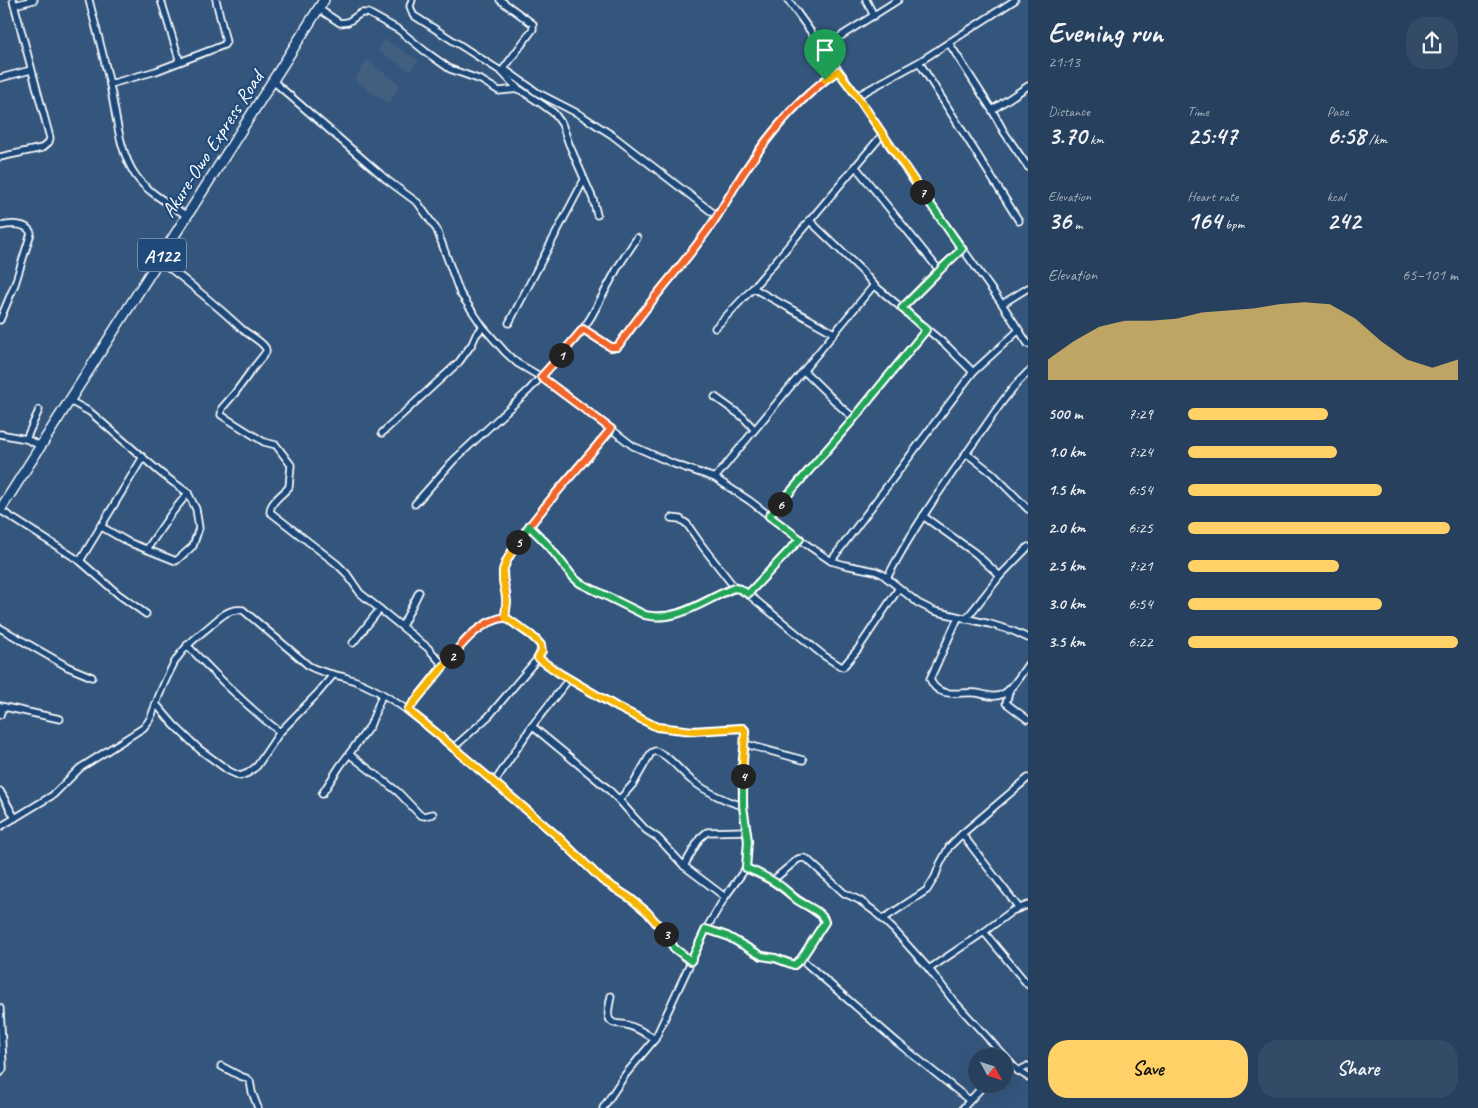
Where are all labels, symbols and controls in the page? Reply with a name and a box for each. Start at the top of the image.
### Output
text: Evening run [1048,15,1163,50]
button: share [1406,17,1458,69]
pin [804,29,846,80]
icon: arrive [811,36,839,64]
text: 21:13 [1048,52,1080,72]
street label: Akure-Owo Express Road [156,64,271,222]
text: Distance [1048,103,1090,120]
text: Time [1187,103,1209,120]
text: Pace [1327,103,1348,120]
text: 3.70 [1048,120,1087,152]
text: 25:47 [1187,120,1237,152]
text: 6:58 [1327,120,1365,152]
text: km [1087,131,1104,148]
text: /km [1365,131,1387,148]
pin: 7 [910,180,934,204]
text: 7 [919,184,926,201]
text: Elevation [1048,188,1091,205]
text: Heart rate [1187,188,1238,205]
text: kcal [1327,188,1345,205]
text: 36 [1048,205,1071,237]
text: 164 [1187,205,1222,237]
text: 242 [1327,205,1360,237]
text: m [1071,216,1082,233]
text: bpm [1222,216,1244,233]
road number: A122 [138,238,186,272]
text: Elevation [1048,265,1097,285]
text: 65–101 m [1402,265,1458,285]
pin: 1 [548,342,574,368]
text: 1 [558,347,565,364]
text: 500 m [1048,404,1082,424]
text: 7:29 [1128,404,1153,424]
text: 1.0 km [1048,442,1085,462]
text: 7:24 [1128,442,1153,462]
text: 1.5 km [1048,480,1085,500]
text: 6:54 [1128,480,1153,500]
pin: 6 [768,492,792,516]
text: 6 [777,496,784,513]
text: 2.0 km [1048,518,1085,538]
text: 6:25 [1128,518,1153,538]
pin: 5 [506,530,530,554]
text: 5 [515,534,522,551]
text: 2.5 km [1048,556,1085,576]
text: 7:21 [1128,556,1153,576]
text: 3.0 km [1048,594,1085,614]
text: 6:54 [1128,594,1153,614]
text: 3.5 km [1048,632,1085,652]
text: 6:22 [1128,632,1153,652]
pin: 2 [440,644,464,668]
text: 2 [449,648,456,665]
pin: 4 [730,764,756,788]
text: 4 [740,768,747,785]
pin: 3 [654,922,678,946]
text: 3 [663,926,670,943]
button: Save [1048,1040,1248,1098]
button: Share [1258,1040,1458,1098]
north arrow [968,1048,1012,1092]
map controls [968,1048,1013,1093]

